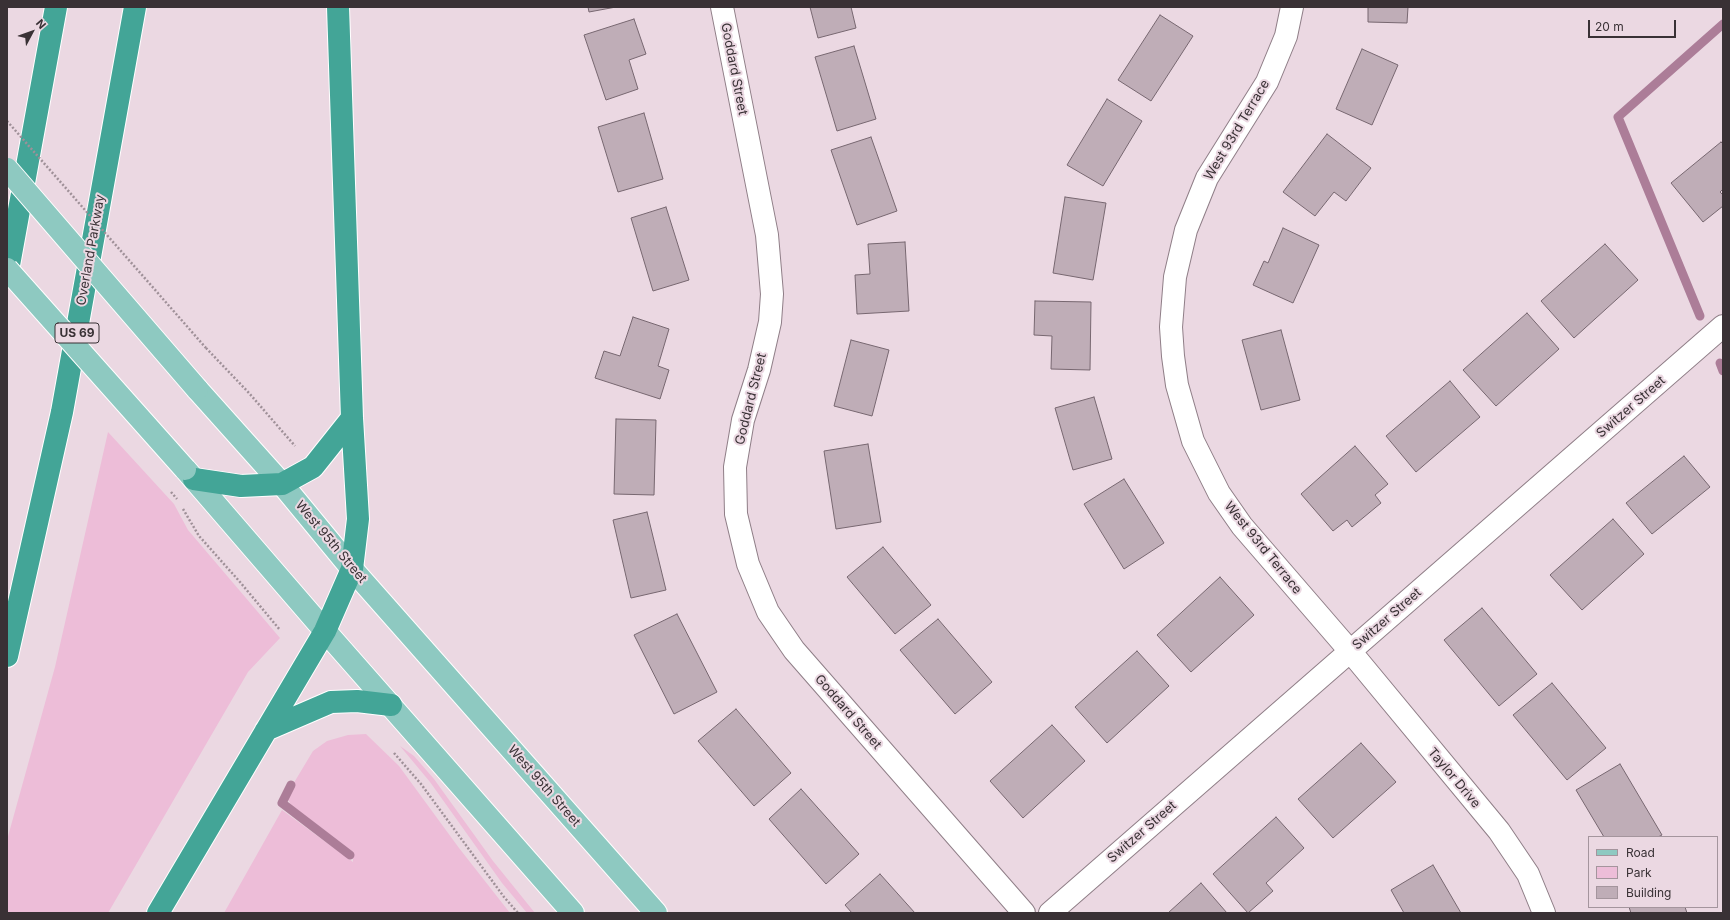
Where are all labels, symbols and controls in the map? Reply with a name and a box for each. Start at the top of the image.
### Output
north arrow [12,12,52,52]
scale bar [1590,12,1678,38]
text: N [33,16,49,32]
text: 20 m [1595,19,1624,34]
street label: Goddard Street [717,22,751,116]
street label: West 93rd Terrace [1201,77,1273,183]
street label: Overland Parkway [74,193,108,307]
road number: US 69 [55,323,99,343]
street label: Goddard Street [732,352,770,446]
street label: Switzer Street [1593,373,1669,441]
street label: West 95th Street [292,498,370,586]
street label: West 93rd Terrace [1221,499,1305,597]
street label: Switzer Street [1349,585,1425,653]
street label: Goddard Street [811,672,885,752]
street label: West 95th Street [504,742,584,830]
street label: Taylor Drive [1424,745,1484,811]
street label: Switzer Street [1104,798,1180,866]
legend [1588,836,1718,908]
text: Road [1626,845,1655,860]
text: Park [1626,865,1652,880]
text: Building [1626,885,1671,900]

